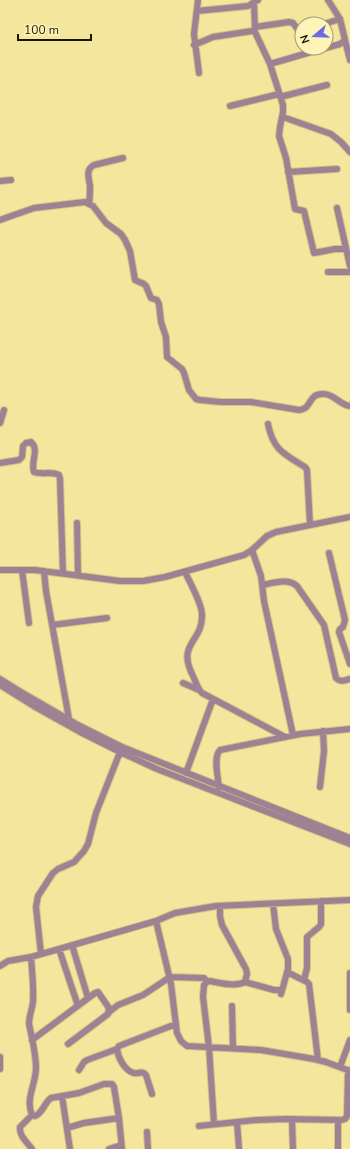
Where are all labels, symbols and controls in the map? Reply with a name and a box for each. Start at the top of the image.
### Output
scale bar [18,16,91,42]
north arrow [294,16,334,56]
text: 100 m [24,22,59,38]
text: N [297,33,313,45]

